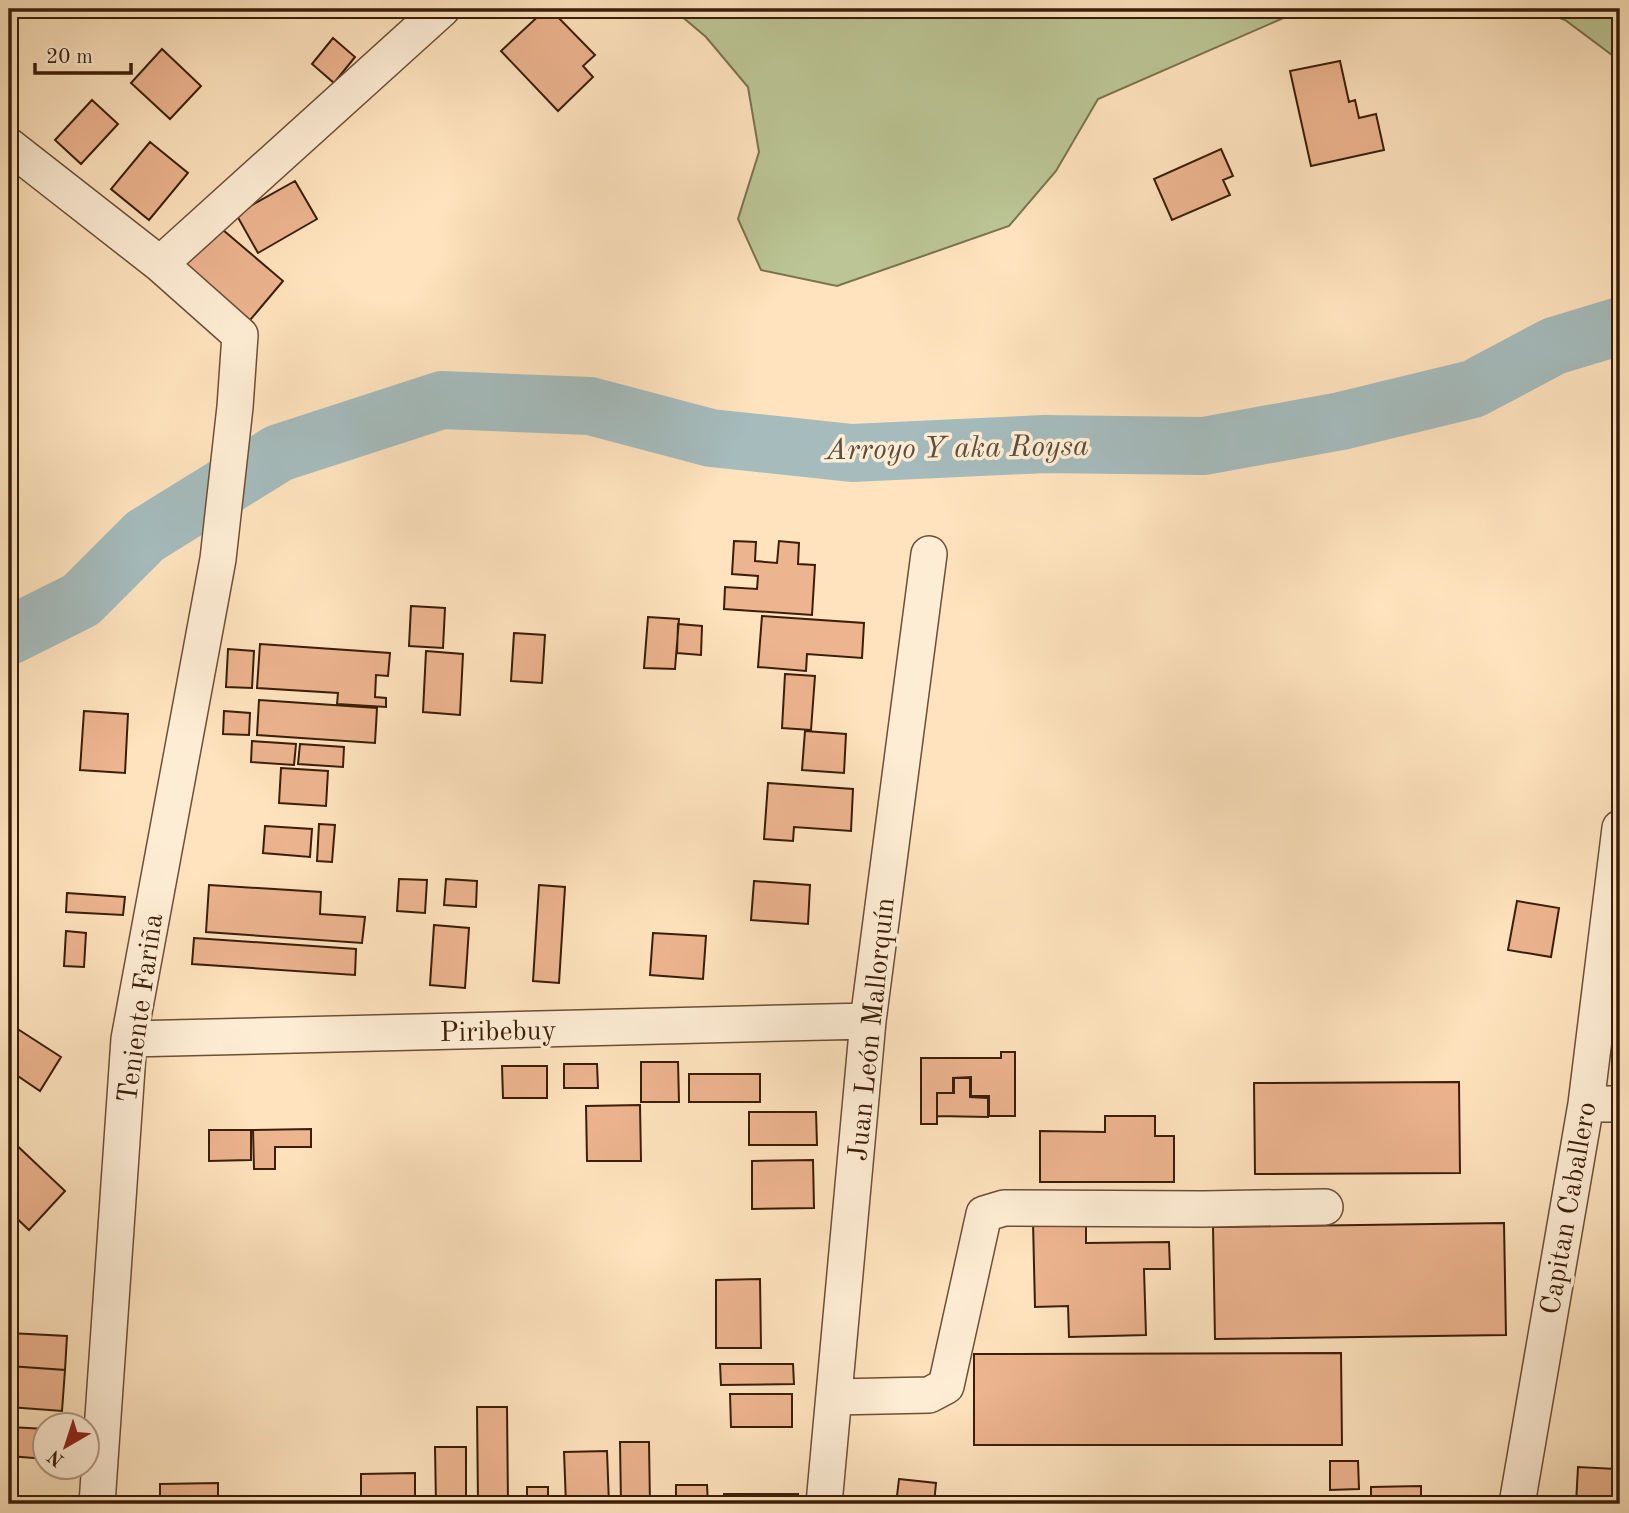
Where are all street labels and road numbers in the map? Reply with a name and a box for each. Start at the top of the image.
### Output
street label: Juan León Mallorquín [845,896,901,1162]
street label: Teniente Fariña [115,912,169,1105]
street label: Piribebuy [439,1018,557,1048]
street label: Capitan Caballero [1537,1100,1602,1317]

